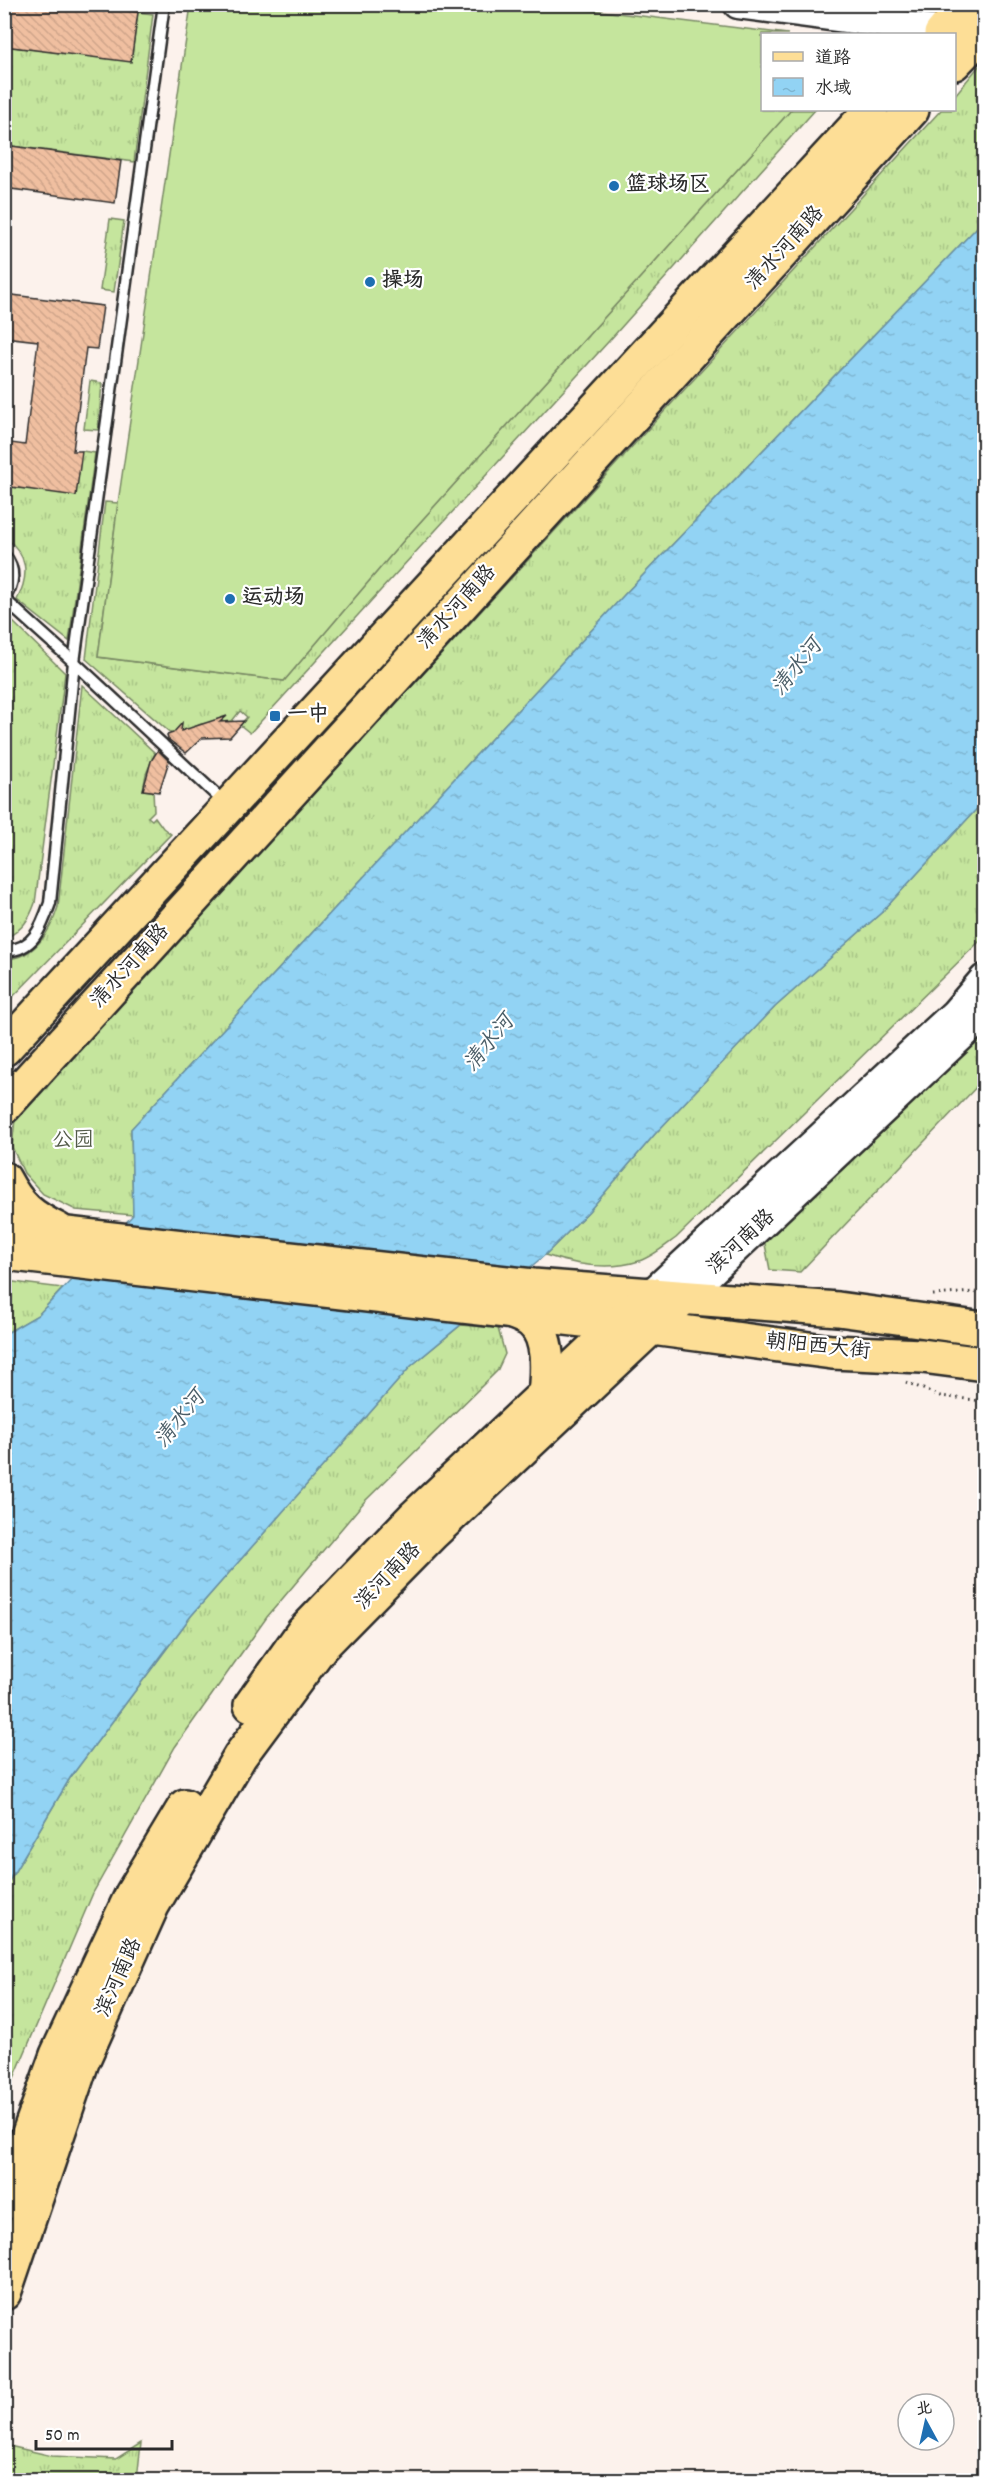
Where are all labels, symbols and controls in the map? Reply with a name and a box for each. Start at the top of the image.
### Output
legend [761,33,956,111]
text: 道路 [815,47,851,72]
text: 水域 [815,77,851,102]
place label: 篮球场区 [626,171,710,201]
marker: 篮球场区 [607,179,621,193]
street label: 清水河南路 [740,200,832,298]
place label: 操场 [382,267,424,297]
marker: 操场 [363,275,377,289]
street label: 清水河南路 [412,559,504,657]
place label: 运动场 [242,584,305,614]
marker: 运动场 [223,592,237,606]
water label: 清水河 [765,630,833,703]
place label: 一中 [287,701,329,731]
marker: 一中 [268,709,282,723]
street label: 清水河南路 [85,918,177,1016]
water label: 清水河 [457,1006,525,1079]
park label: 公园 [52,1127,94,1157]
street label: 滨河南路 [701,1203,783,1283]
street label: 朝阳西大街 [764,1328,872,1368]
water label: 清水河 [148,1382,216,1455]
street label: 滨河南路 [349,1536,429,1618]
street label: 滨河南路 [89,1934,151,2022]
north arrow [896,2392,956,2452]
text: 北 [915,2397,934,2422]
scale bar [36,2413,172,2451]
text: 50 m [45,2424,80,2449]

